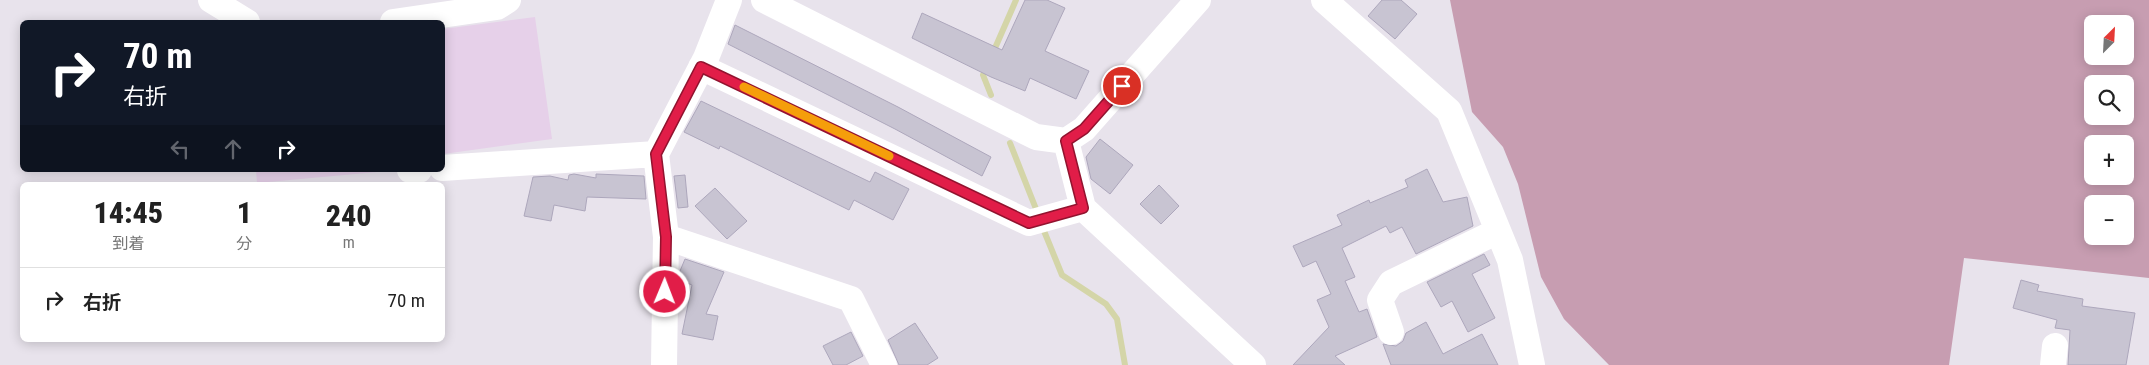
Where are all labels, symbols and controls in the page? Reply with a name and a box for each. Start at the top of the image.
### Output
north arrow [2084,15,2134,65]
map controls [2084,15,2134,245]
text: 70 m [123,36,192,77]
icon: right [40,40,105,105]
pin [1101,65,1143,107]
icon: arrive [1108,72,1136,100]
button: search [2084,75,2134,125]
text: 右折 [123,84,167,109]
icon: left [166,135,194,163]
icon: ahead [219,135,247,163]
icon: right [272,135,300,163]
button: + [2084,135,2134,185]
text: 14:45 [93,195,163,230]
text: 1 [237,195,252,230]
button: − [2084,195,2134,245]
text: 240 [326,198,372,233]
text: m [343,233,355,252]
text: 到着 [112,234,144,253]
text: 分 [236,234,252,253]
position arrow [638,265,690,317]
icon: right [40,286,68,314]
text: 70 m [388,289,425,312]
text: 右折 [83,291,121,314]

